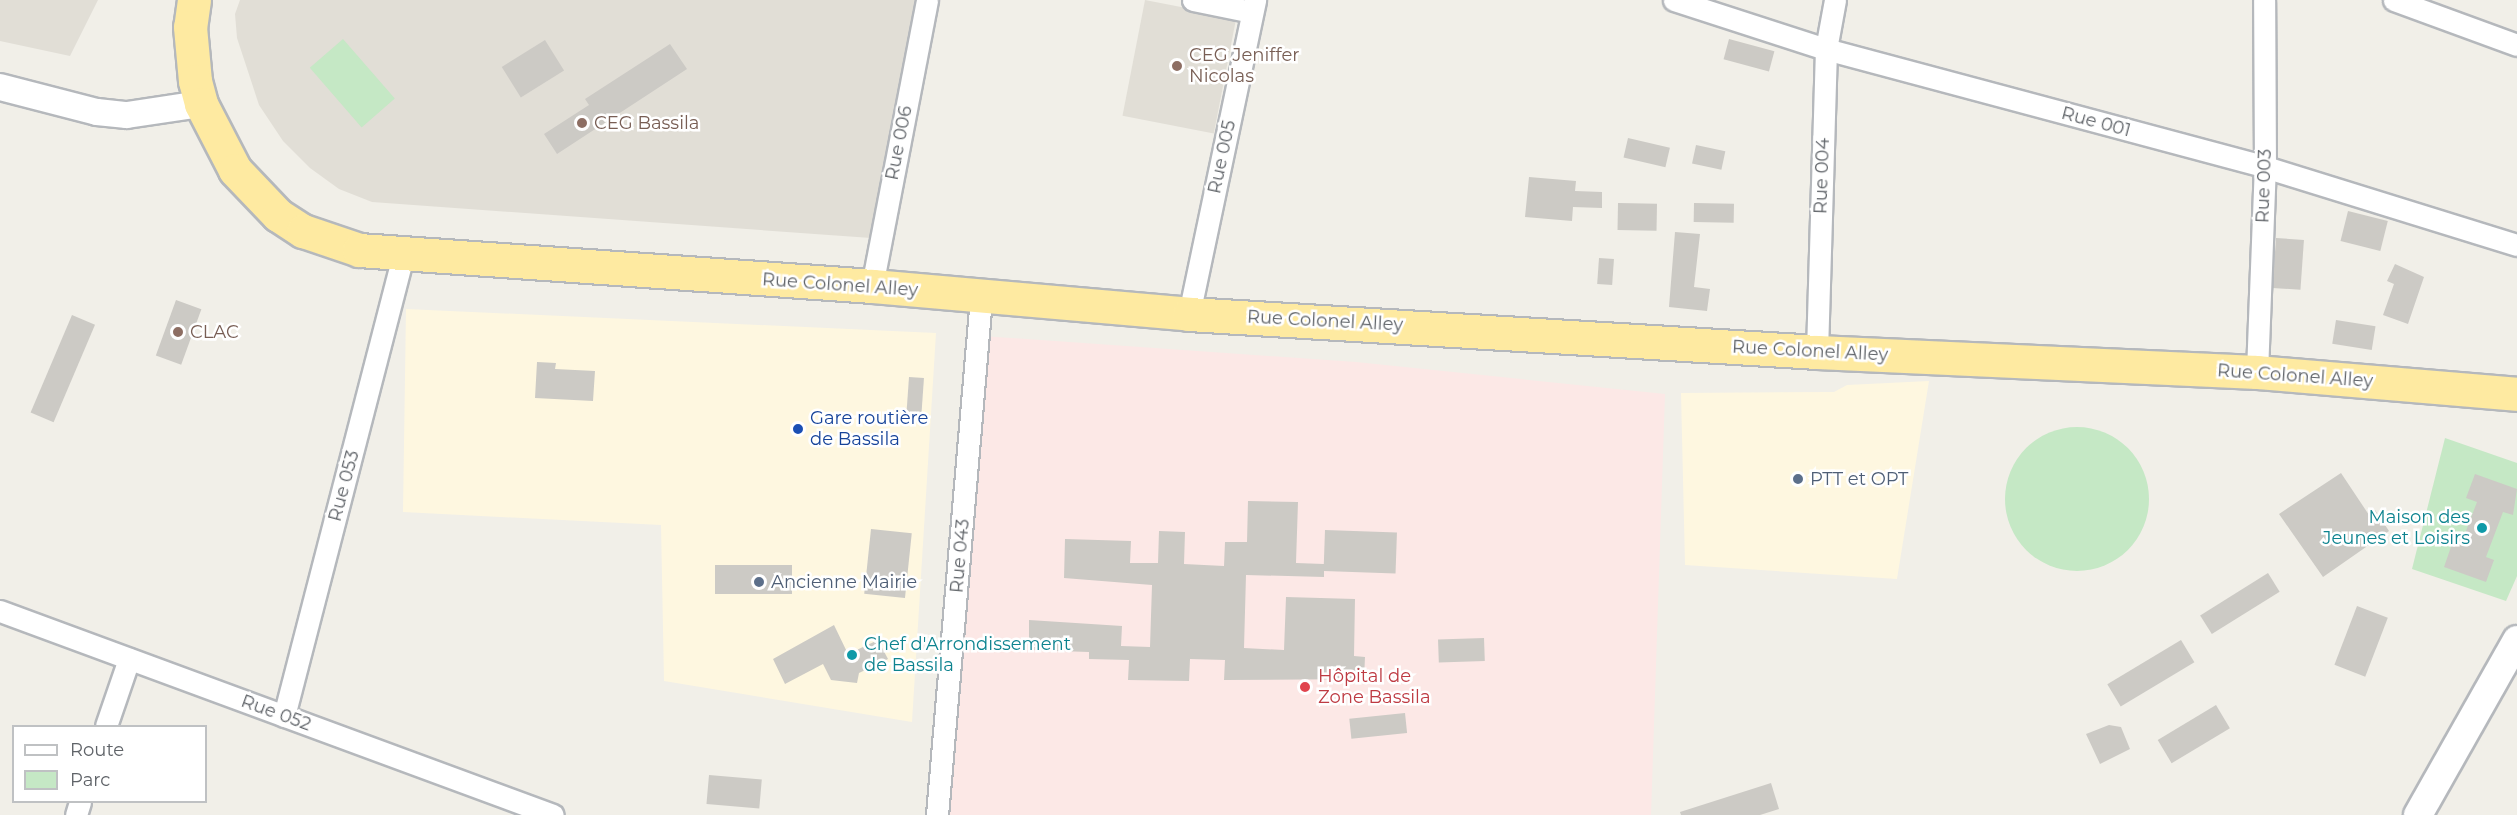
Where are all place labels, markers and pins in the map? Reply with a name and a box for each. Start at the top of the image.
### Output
place label: CEG Jeniffer Nicolas [1189,45,1299,88]
marker: CEG Jeniffer Nicolas [1170,59,1184,73]
place label: CEG Bassila [594,112,699,134]
marker: CEG Bassila [575,116,589,130]
place label: CLAC [190,321,239,343]
marker: CLAC [171,325,185,339]
place label: Gare routière de Bassila [810,408,928,450]
marker: Gare routière de Bassila [791,422,805,436]
place label: PTT et OPT [1810,468,1908,490]
marker: PTT et OPT [1791,472,1805,486]
place label: Maison des Jeunes et Loisirs [2322,507,2470,550]
marker: Maison des Jeunes et Loisirs [2475,521,2489,535]
place label: Ancienne Mairie [771,571,917,593]
marker: Ancienne Mairie [752,575,766,589]
place label: Chef d'Arrondissement de Bassila [864,634,1071,676]
marker: Chef d'Arrondissement de Bassila [845,648,859,662]
place label: Hôpital de Zone Bassila [1318,666,1431,708]
marker: Hôpital de Zone Bassila [1296,678,1314,696]

